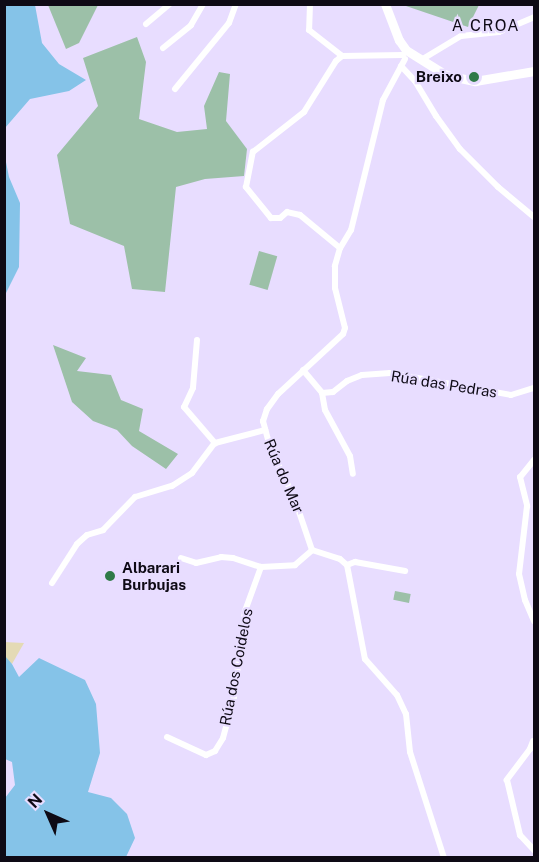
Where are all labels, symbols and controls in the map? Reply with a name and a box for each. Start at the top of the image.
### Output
district label: A CROA [452,16,520,36]
place label: Breixo [416,68,462,86]
marker: Breixo [467,70,481,84]
street label: Rúa das Pedras [390,367,498,401]
street label: Rúa do Mar [260,436,308,516]
place label: Albarari Burbujas [122,558,186,593]
marker: Albarari Burbujas [103,569,117,583]
street label: Rúa dos Coidelos [216,607,256,727]
north arrow [18,784,78,844]
text: N [24,790,46,812]

